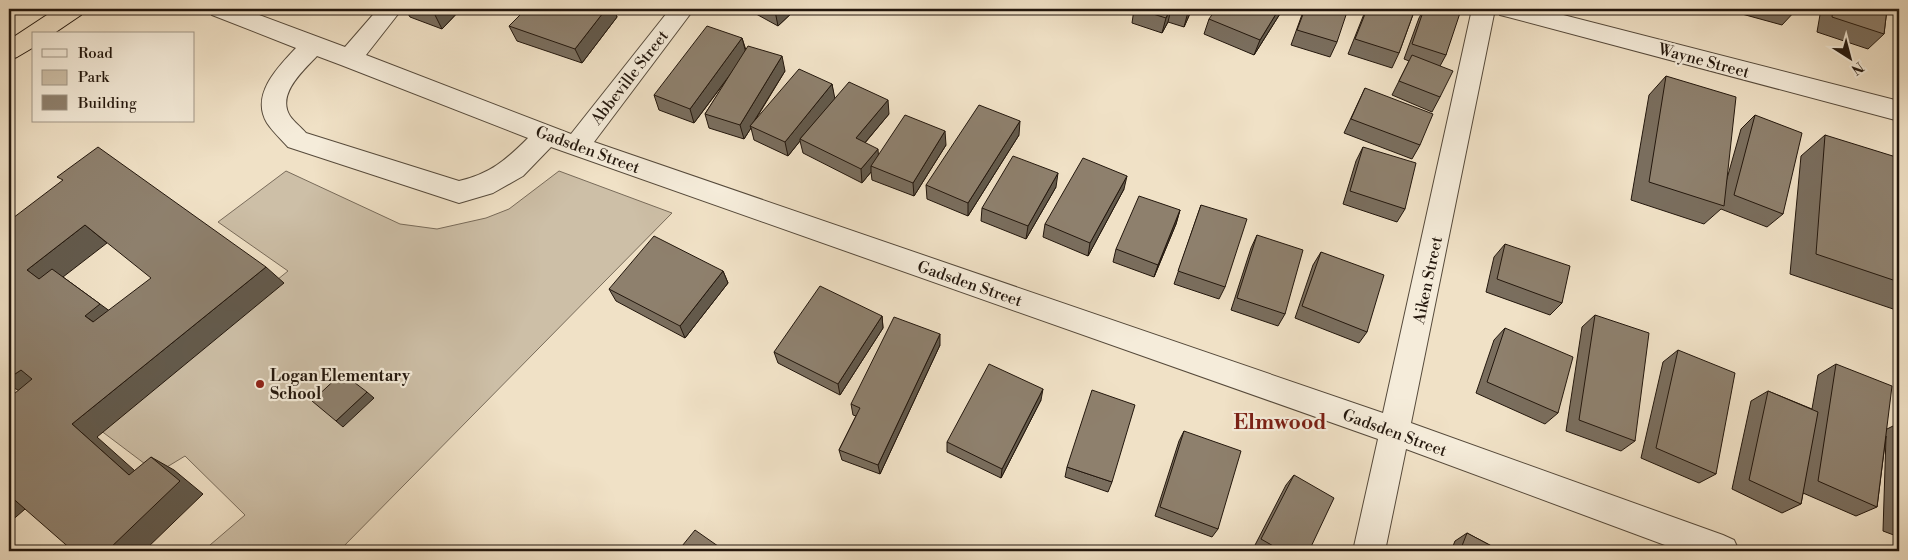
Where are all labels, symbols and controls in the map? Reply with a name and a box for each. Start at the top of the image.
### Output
street label: Abbeville Street [586,26,673,130]
legend [32,32,195,122]
north arrow [1826,32,1876,82]
street label: Wayne Street [1655,39,1752,83]
text: Road [78,44,113,63]
text: N [1847,57,1867,78]
text: Park [78,68,110,87]
text: Building [77,94,137,113]
street label: Gadsden Street [533,122,643,178]
street label: Aiken Street [1409,234,1447,327]
street label: Gadsden Street [915,257,1025,311]
place label: Logan Elementary School [270,366,411,404]
marker: Logan Elementary School [254,378,266,390]
street label: Gadsden Street [1340,405,1450,461]
district label: Elmwood [1233,410,1327,436]

